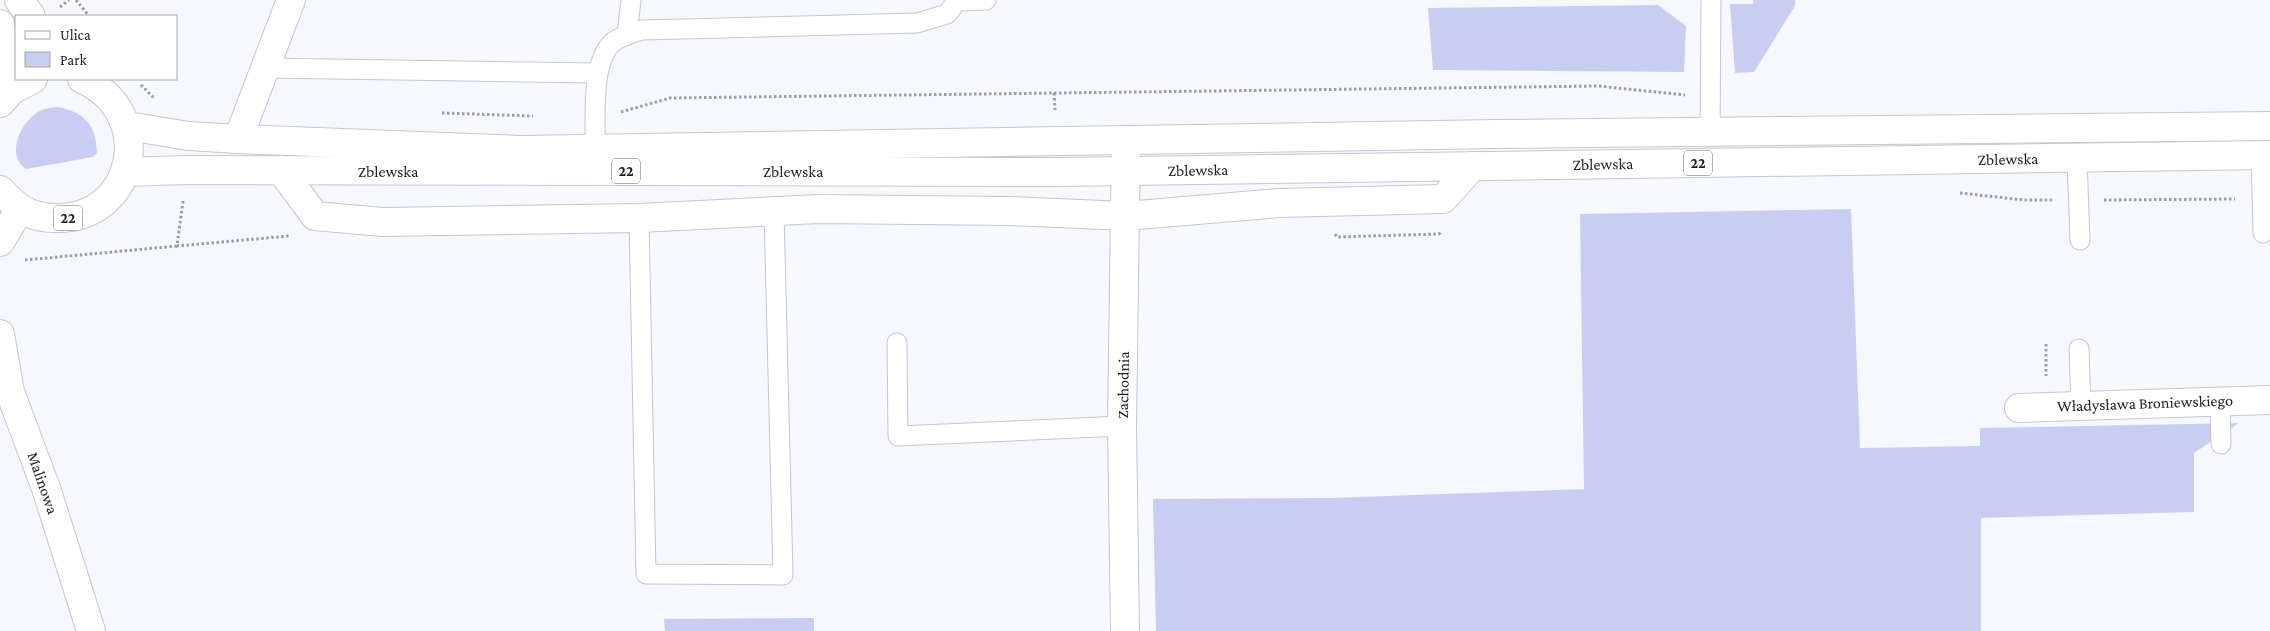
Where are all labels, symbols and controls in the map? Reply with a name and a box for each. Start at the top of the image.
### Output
legend [15,15,178,80]
text: Ulica [60,27,91,43]
text: Park [60,52,87,68]
road number: 22 [1684,150,1712,176]
street label: Zblewska [1978,150,2039,168]
street label: Zblewska [1573,155,1634,173]
road number: 22 [612,158,640,184]
street label: Zblewska [1168,161,1229,179]
street label: Zblewska [358,163,419,180]
street label: Zblewska [763,163,824,180]
road number: 22 [54,206,82,230]
street label: Zachodnia [1114,351,1132,419]
street label: Władysława Broniewskiego [2057,391,2233,416]
street label: Malinowa [24,450,62,517]

